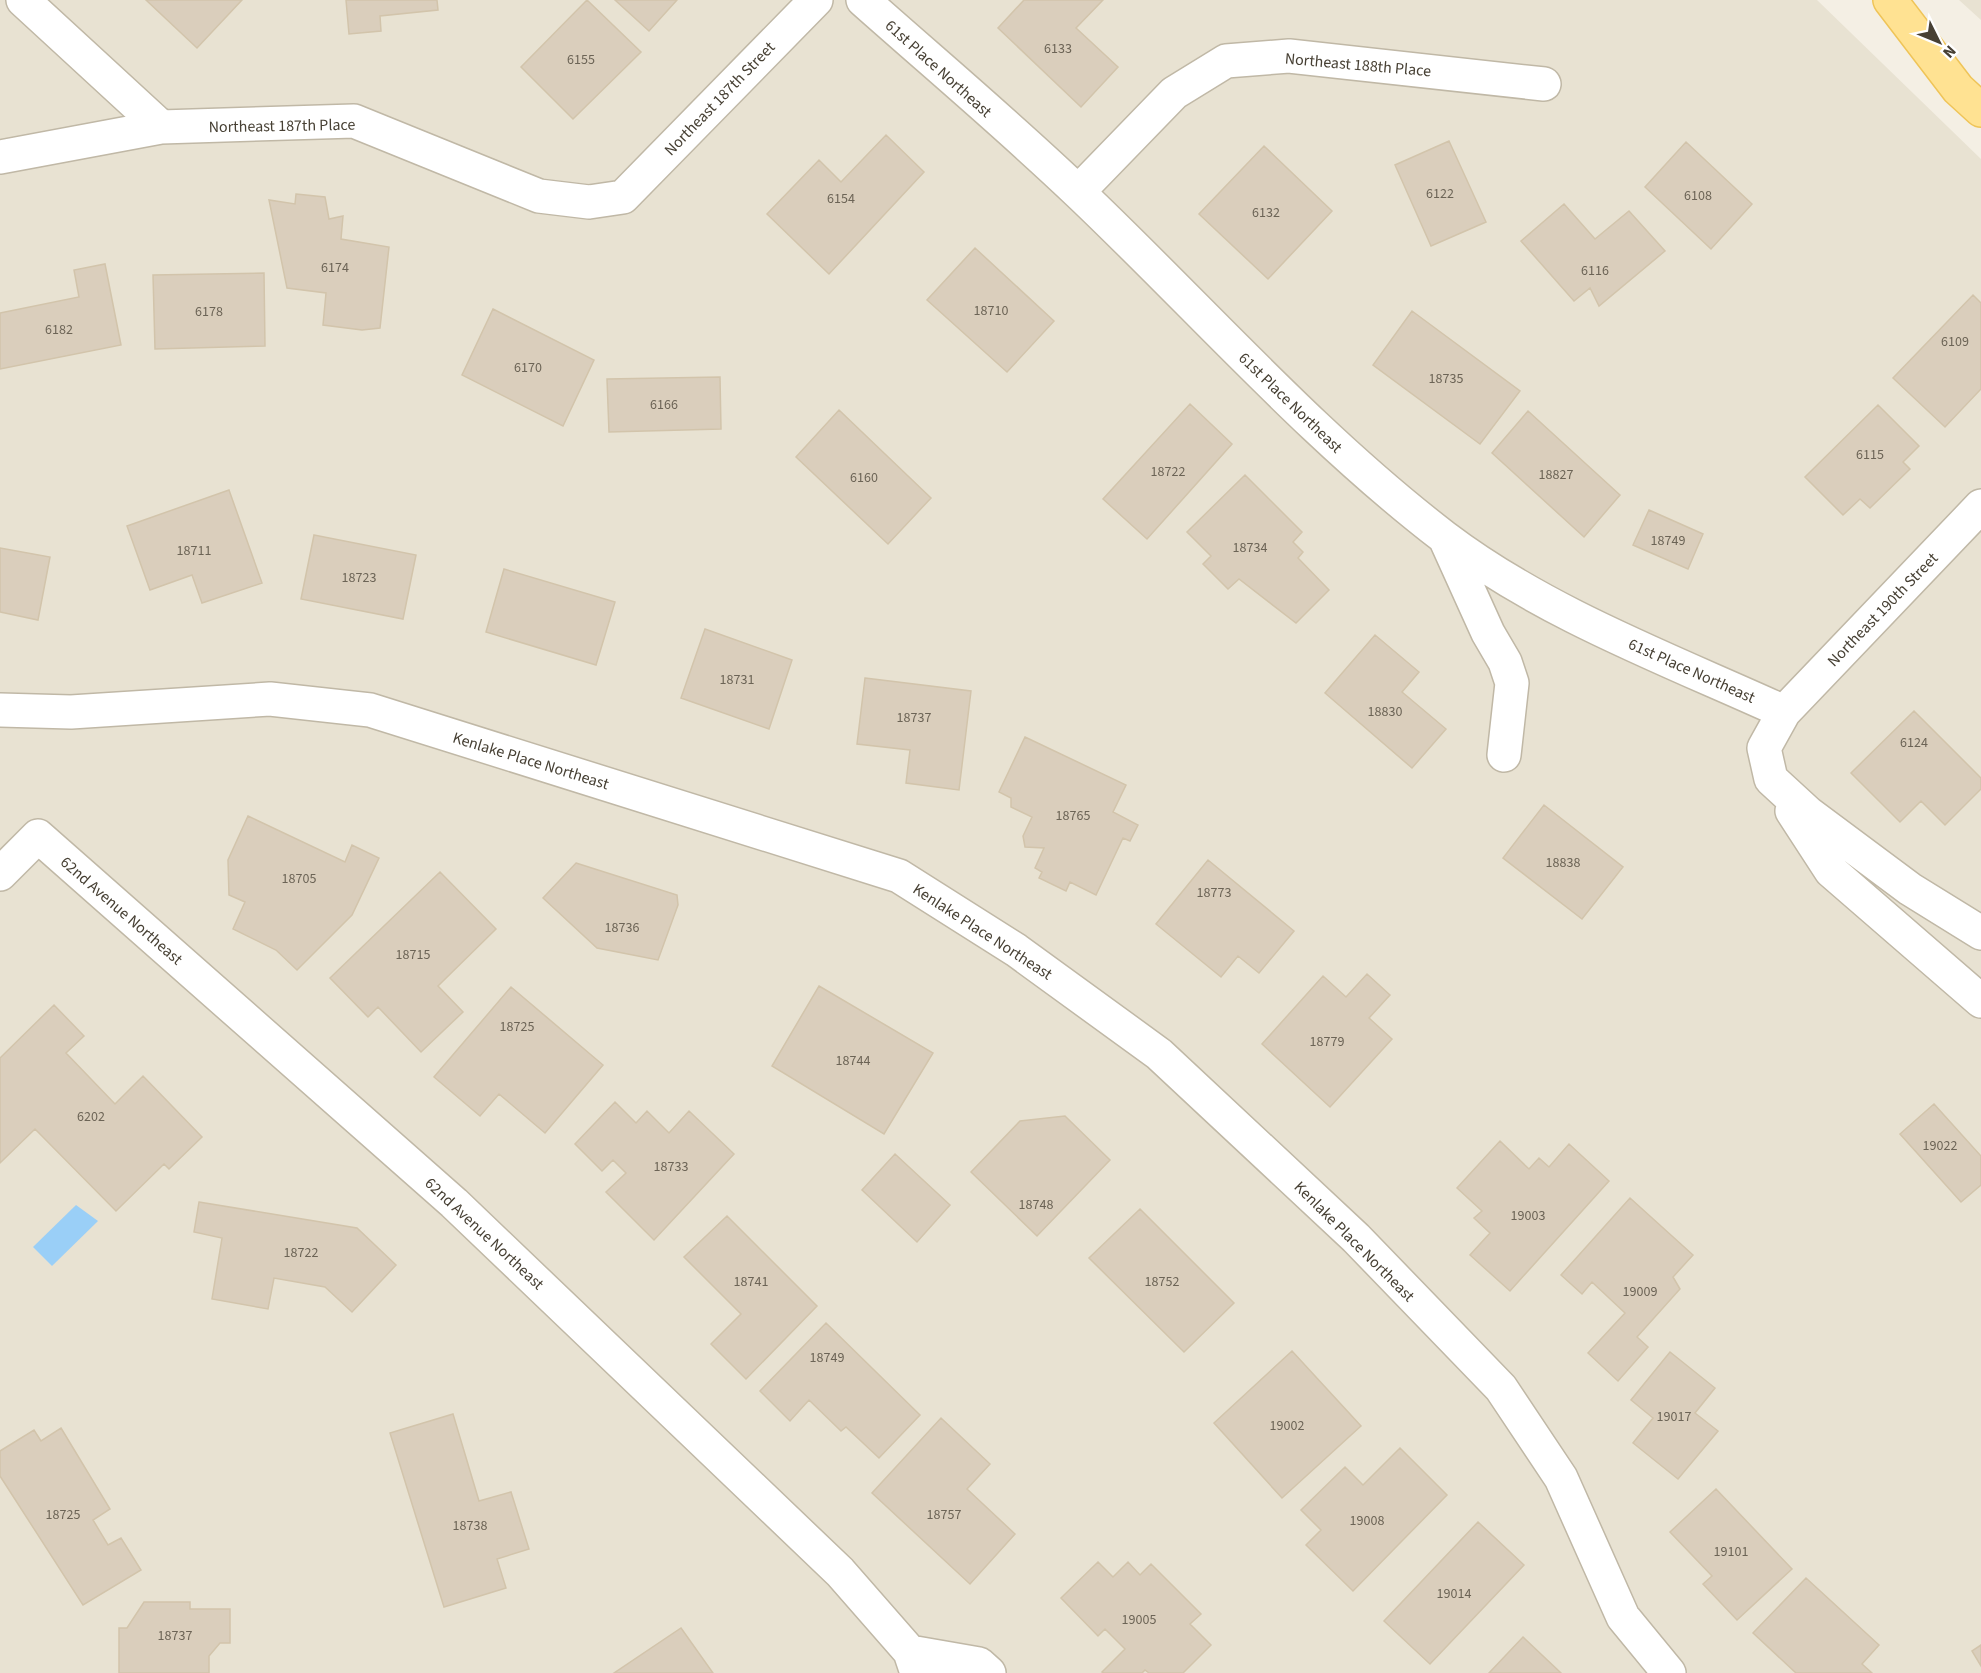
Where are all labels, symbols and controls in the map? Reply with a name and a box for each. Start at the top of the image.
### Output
north arrow [1909,12,1969,72]
street label: 61st Place Northeast [880,15,997,123]
street label: Northeast 187th Street [659,36,780,161]
house number: 6133 [1044,39,1072,59]
text: N [1938,40,1961,63]
street label: Northeast 188th Place [1284,48,1432,82]
house number: 6155 [567,50,595,70]
street label: Northeast 187th Place [208,114,356,138]
house number: 6122 [1426,184,1454,204]
house number: 6108 [1684,186,1712,206]
house number: 6154 [827,189,855,209]
house number: 6132 [1252,203,1280,223]
house number: 6174 [321,258,349,278]
house number: 6116 [1581,261,1609,281]
house number: 18710 [974,301,1008,321]
house number: 6178 [195,302,223,322]
house number: 6182 [45,320,73,340]
house number: 6109 [1941,332,1969,352]
street label: 61st Place Northeast [1234,347,1347,458]
house number: 6170 [514,358,542,378]
house number: 18735 [1429,369,1463,389]
house number: 6166 [650,395,678,415]
house number: 6115 [1856,445,1884,465]
house number: 18722 [1151,462,1185,482]
house number: 18827 [1539,465,1573,485]
house number: 6160 [850,468,878,488]
house number: 18749 [1651,531,1685,551]
house number: 18734 [1233,538,1267,558]
house number: 18711 [177,541,211,561]
street label: Northeast 190th Street [1822,547,1943,672]
house number: 18723 [342,568,376,588]
street label: 61st Place Northeast [1625,633,1759,709]
house number: 18731 [720,670,754,690]
house number: 18830 [1368,702,1402,722]
house number: 18737 [897,708,931,728]
street label: Kenlake Place Northeast [450,727,612,795]
house number: 6124 [1900,733,1928,753]
house number: 18765 [1056,806,1090,826]
street label: 62nd Avenue Northeast [55,851,188,970]
house number: 18838 [1546,853,1580,873]
house number: 18705 [282,869,316,889]
street label: Kenlake Place Northeast [908,878,1057,986]
house number: 18773 [1197,883,1231,903]
house number: 18736 [605,918,639,938]
house number: 18715 [396,945,430,965]
house number: 18725 [500,1017,534,1037]
house number: 18779 [1310,1032,1344,1052]
house number: 18744 [836,1051,870,1071]
house number: 6202 [77,1107,105,1127]
house number: 19022 [1923,1136,1957,1156]
house number: 18733 [654,1157,688,1177]
street label: 62nd Avenue Northeast [420,1173,549,1295]
street label: Kenlake Place Northeast [1289,1177,1420,1307]
house number: 18748 [1019,1195,1053,1215]
house number: 19003 [1511,1206,1545,1226]
house number: 18722 [284,1243,318,1263]
house number: 18741 [734,1272,768,1292]
house number: 18752 [1145,1272,1179,1292]
house number: 19009 [1623,1282,1657,1302]
house number: 18749 [810,1348,844,1368]
house number: 19017 [1657,1407,1691,1427]
house number: 19002 [1270,1416,1304,1436]
house number: 18725 [46,1505,80,1525]
house number: 18757 [927,1505,961,1525]
house number: 19008 [1350,1511,1384,1531]
house number: 18738 [453,1516,487,1536]
house number: 19101 [1714,1542,1748,1562]
house number: 19014 [1437,1584,1471,1604]
house number: 19005 [1122,1610,1156,1630]
house number: 18737 [158,1626,192,1646]

